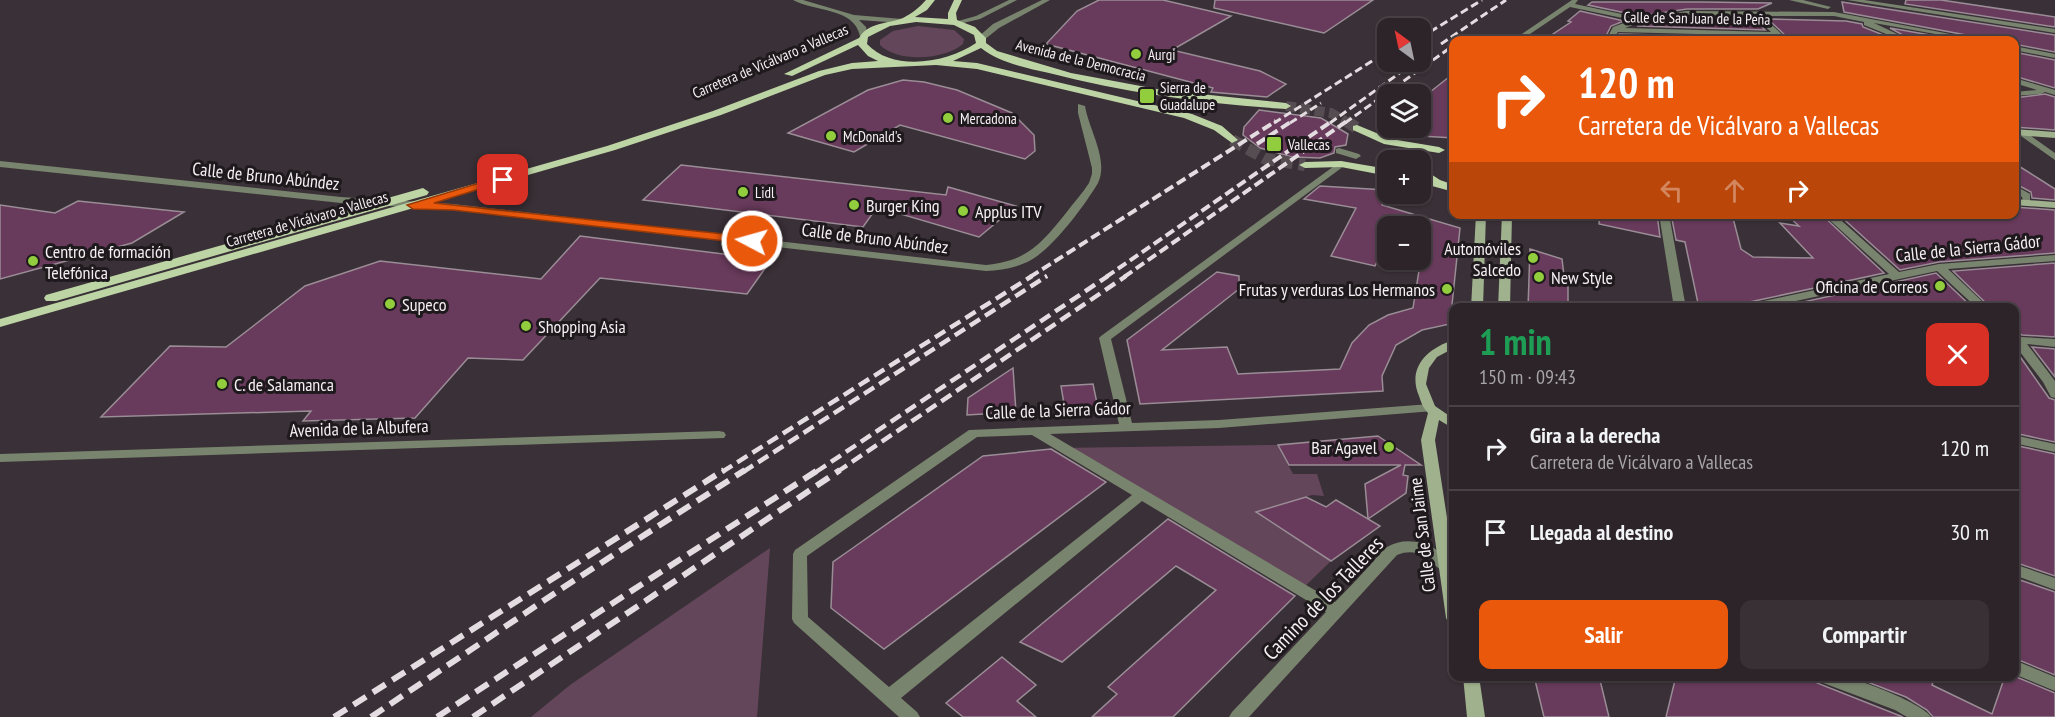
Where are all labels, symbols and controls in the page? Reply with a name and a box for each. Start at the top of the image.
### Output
street label: Calle de San Juan de la Peña [1624,7,1770,29]
north arrow [1377,18,1431,72]
map controls [1377,18,1431,270]
street label: Carretera de Vicálvaro a Vallecas [689,20,851,102]
street label: Avenida de la Democracia [1014,35,1148,85]
place label: Aurgi [1148,45,1175,64]
marker: Aurgi [1129,47,1143,61]
text: 120 m [1578,55,1675,110]
icon: right [1479,60,1557,138]
place label: Sierra de Guadalupe [1160,78,1215,114]
button: layers [1377,84,1431,138]
marker: Sierra de Guadalupe [1138,87,1156,105]
text: Carretera de Vicálvaro a Vallecas [1578,108,1879,142]
place label: Mercadona [960,109,1017,128]
marker: Mercadona [941,111,955,125]
place label: McDonald's [843,127,902,146]
marker: McDonald's [824,129,838,143]
marker: Vallecas [1265,135,1283,153]
place label: Vallecas [1287,135,1330,154]
button: + [1377,150,1431,204]
pin [477,154,528,205]
street label: Calle de Bruno Abúndez [191,157,341,195]
icon: arrive [486,163,519,196]
icon: left [1655,174,1688,207]
icon: ahead [1718,174,1751,207]
icon: right [1781,174,1814,207]
place label: Lidl [755,183,775,202]
marker: Lidl [736,185,750,199]
street label: Carretera de Vicálvaro a Vallecas [224,187,390,251]
place label: Burger King [866,194,940,217]
marker: Burger King [847,198,861,212]
place label: Applus ITV [975,200,1042,223]
marker: Applus ITV [956,204,970,218]
position arrow [720,209,784,273]
button: − [1377,216,1431,270]
street label: Calle de Bruno Abúndez [800,218,950,258]
street label: Calle de la Sierra Gádor [1894,229,2042,267]
place label: Automóviles Salcedo [1444,237,1521,281]
place label: Centro de formación Telefónica [45,240,171,284]
marker: Automóviles Salcedo [1526,251,1540,265]
marker: Centro de formación Telefónica [26,254,40,268]
place label: New Style [1551,266,1613,289]
marker: New Style [1532,270,1546,284]
place label: Oficina de Correos [1815,275,1928,298]
place label: Frutas y verduras Los Hermanos [1239,278,1435,301]
marker: Oficina de Correos [1933,279,1947,293]
marker: Frutas y verduras Los Hermanos [1440,282,1454,296]
place label: Supeco [402,293,447,316]
marker: Supeco [383,297,397,311]
place label: Shopping Asia [538,315,626,338]
text: 1 min [1479,318,1552,365]
marker: Shopping Asia [519,319,533,333]
button: close [1926,323,1989,386]
text: 150 m · 09:43 [1479,364,1576,390]
place label: C. de Salamanca [234,373,334,396]
marker: C. de Salamanca [215,377,229,391]
street label: Calle de la Sierra Gádor [985,396,1131,424]
street label: Avenida de la Albufera [289,414,429,442]
text: Gira a la derecha [1530,421,1660,449]
icon: right [1479,432,1512,465]
text: 120 m [1940,434,1989,462]
place label: Bar Agavel [1311,436,1378,459]
marker: Bar Agavel [1382,440,1396,454]
text: Carretera de Vicálvaro a Vallecas [1530,449,1753,475]
street label: Calle de San Jaime [1404,476,1440,594]
icon: arrive [1479,516,1512,549]
text: Llegada al destino [1530,518,1673,546]
text: 30 m [1950,518,1989,546]
street label: Camino de los Talleres [1257,530,1389,666]
button: Salir [1479,600,1728,669]
button: Compartir [1740,600,1989,669]

